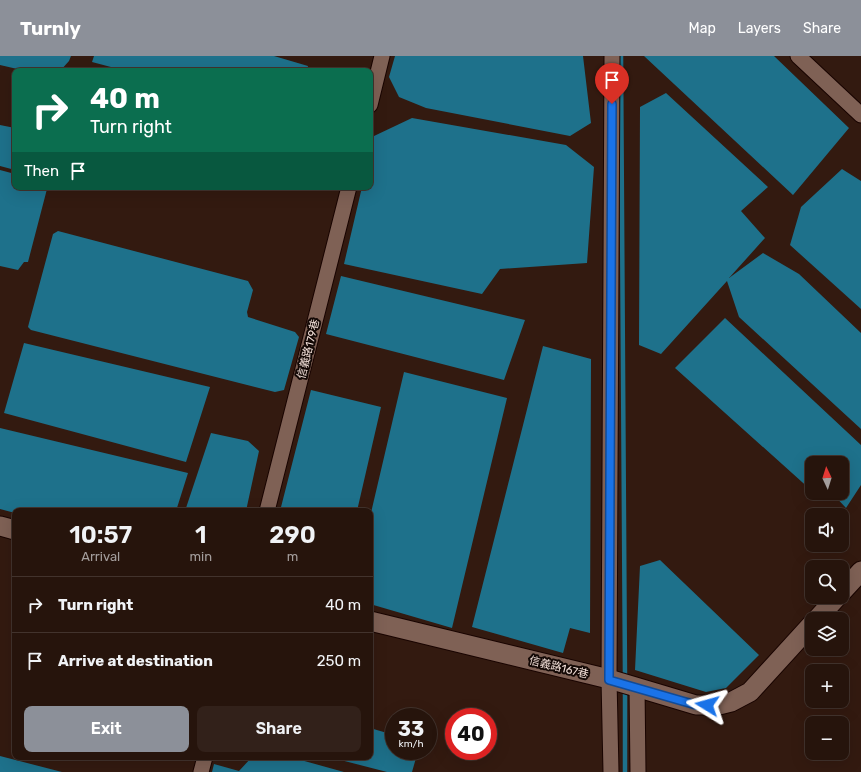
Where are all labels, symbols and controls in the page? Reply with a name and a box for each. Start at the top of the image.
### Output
text: Turnly [20,17,81,40]
text: Map [689,20,716,37]
text: Layers [738,20,781,37]
text: Share [803,20,841,37]
pin [595,63,629,104]
icon: arrive [601,69,623,91]
text: 40 m [90,82,160,115]
icon: right [24,84,76,136]
text: Turn right [90,116,172,138]
icon: arrive [67,160,89,182]
text: Then [24,162,59,180]
street label: 信義路179巷 [295,318,322,380]
north arrow [805,456,849,500]
map controls [805,456,849,760]
button: sound [805,508,849,552]
text: 10:57 [69,521,132,549]
text: 1 [195,521,207,549]
text: 290 [269,521,316,549]
text: Arrival [81,549,120,564]
text: min [189,549,212,564]
text: m [287,549,298,564]
button: search [805,560,849,604]
icon: right [24,594,46,616]
text: Turn right [58,596,133,614]
text: 40 m [325,596,361,614]
button: layers [805,612,849,656]
icon: arrive [24,650,46,672]
text: Arrive at destination [58,652,213,670]
text: 250 m [317,652,361,670]
street label: 信義路167巷 [528,654,590,681]
button: + [805,664,849,708]
position arrow [686,684,728,726]
button: Exit [24,706,189,752]
button: Share [197,706,361,752]
speed limit sign: 40 [445,708,497,760]
button: − [805,716,849,760]
text: 33 [398,717,424,741]
text: km/h [399,738,423,750]

